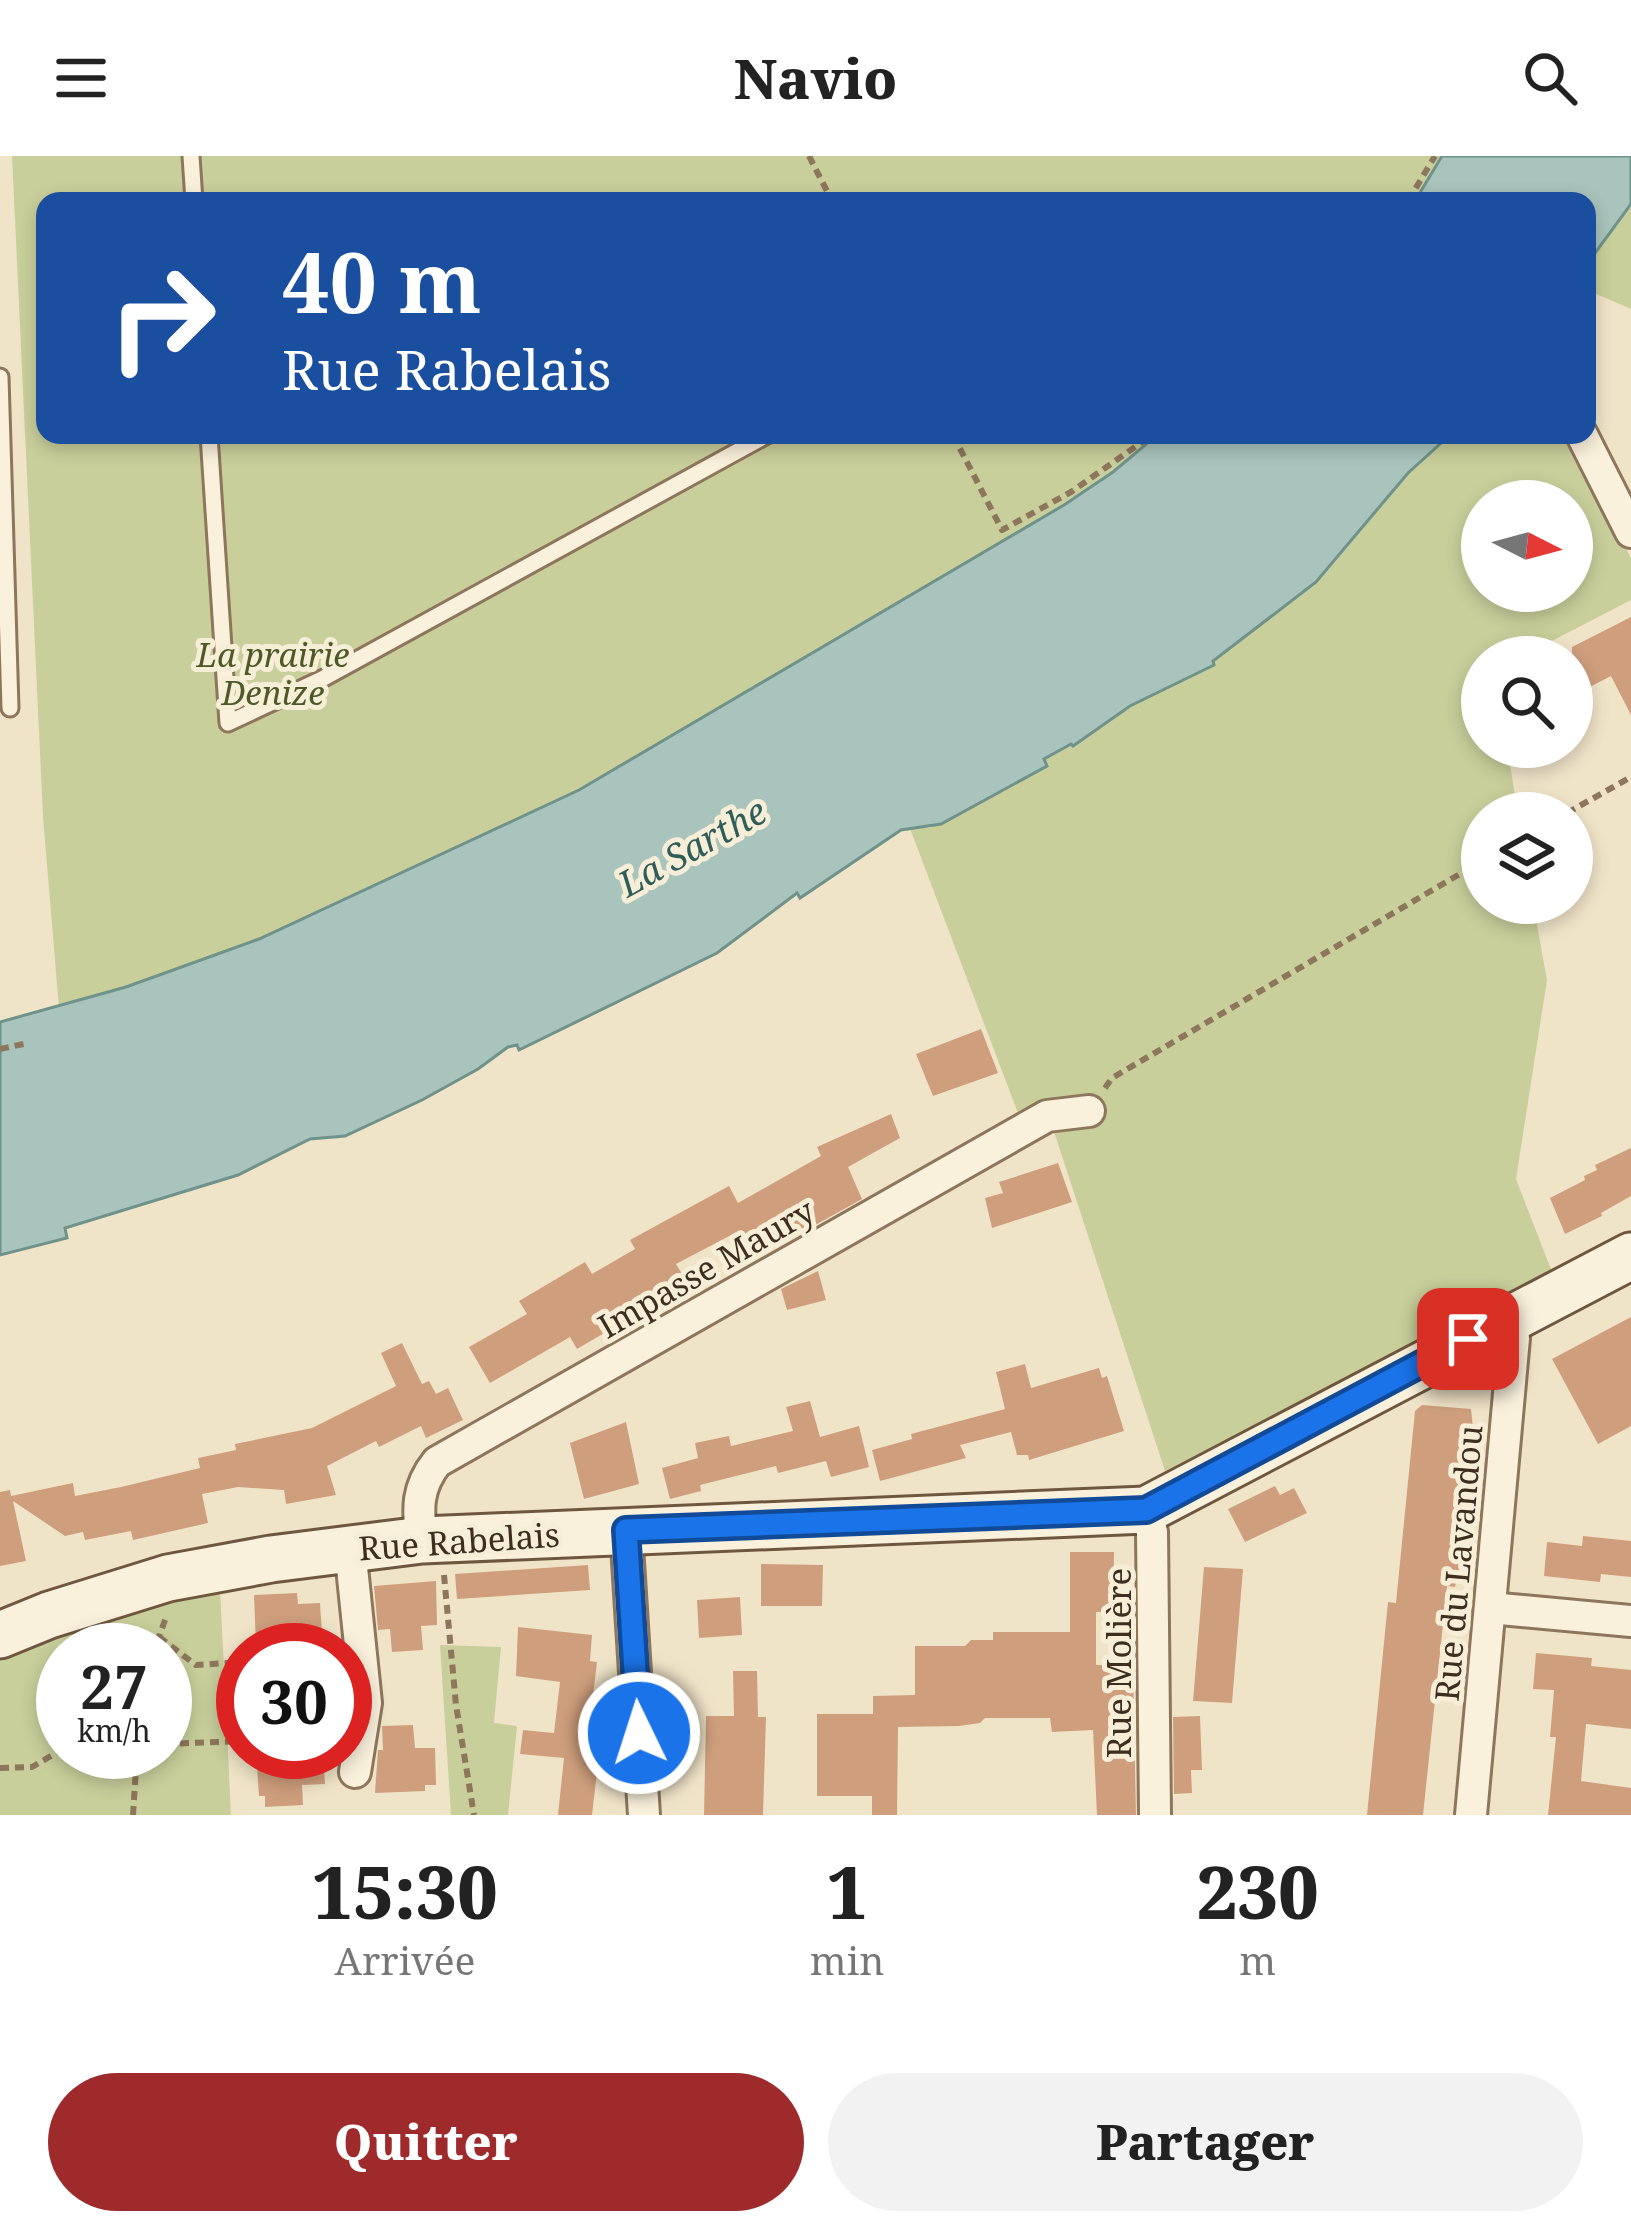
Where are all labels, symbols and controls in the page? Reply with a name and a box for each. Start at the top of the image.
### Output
text: Navio [734,41,897,115]
icon: menu [48,45,114,111]
icon: search [1517,45,1583,111]
text: 40 m [282,223,482,338]
icon: right [84,240,240,396]
text: Rue Rabelais [282,332,611,406]
north arrow [1461,480,1593,612]
map controls [1461,480,1593,924]
park label: La prairie Denize [196,632,349,715]
button: search [1461,636,1593,768]
water label: La Sarthe [608,786,775,908]
button: layers [1461,792,1593,924]
street label: Impasse Maury [590,1188,823,1348]
pin [1417,1288,1519,1390]
icon: arrive [1435,1306,1501,1372]
street label: Rue du Lavandou [1424,1423,1492,1703]
street label: Rue Rabelais [357,1512,561,1570]
street label: Rue Molière [1096,1568,1141,1758]
speed limit sign: 30 [216,1623,372,1779]
text: 27 [80,1645,148,1727]
position arrow [576,1670,702,1796]
text: km/h [77,1710,151,1751]
text: 15:30 [312,1842,498,1940]
text: 1 [827,1842,868,1940]
text: 230 [1196,1842,1319,1940]
text: Arrivée [334,1933,475,1986]
text: min [810,1933,884,1986]
text: m [1239,1933,1276,1986]
button: Quitter [48,2073,804,2211]
button: Partager [828,2073,1583,2211]

